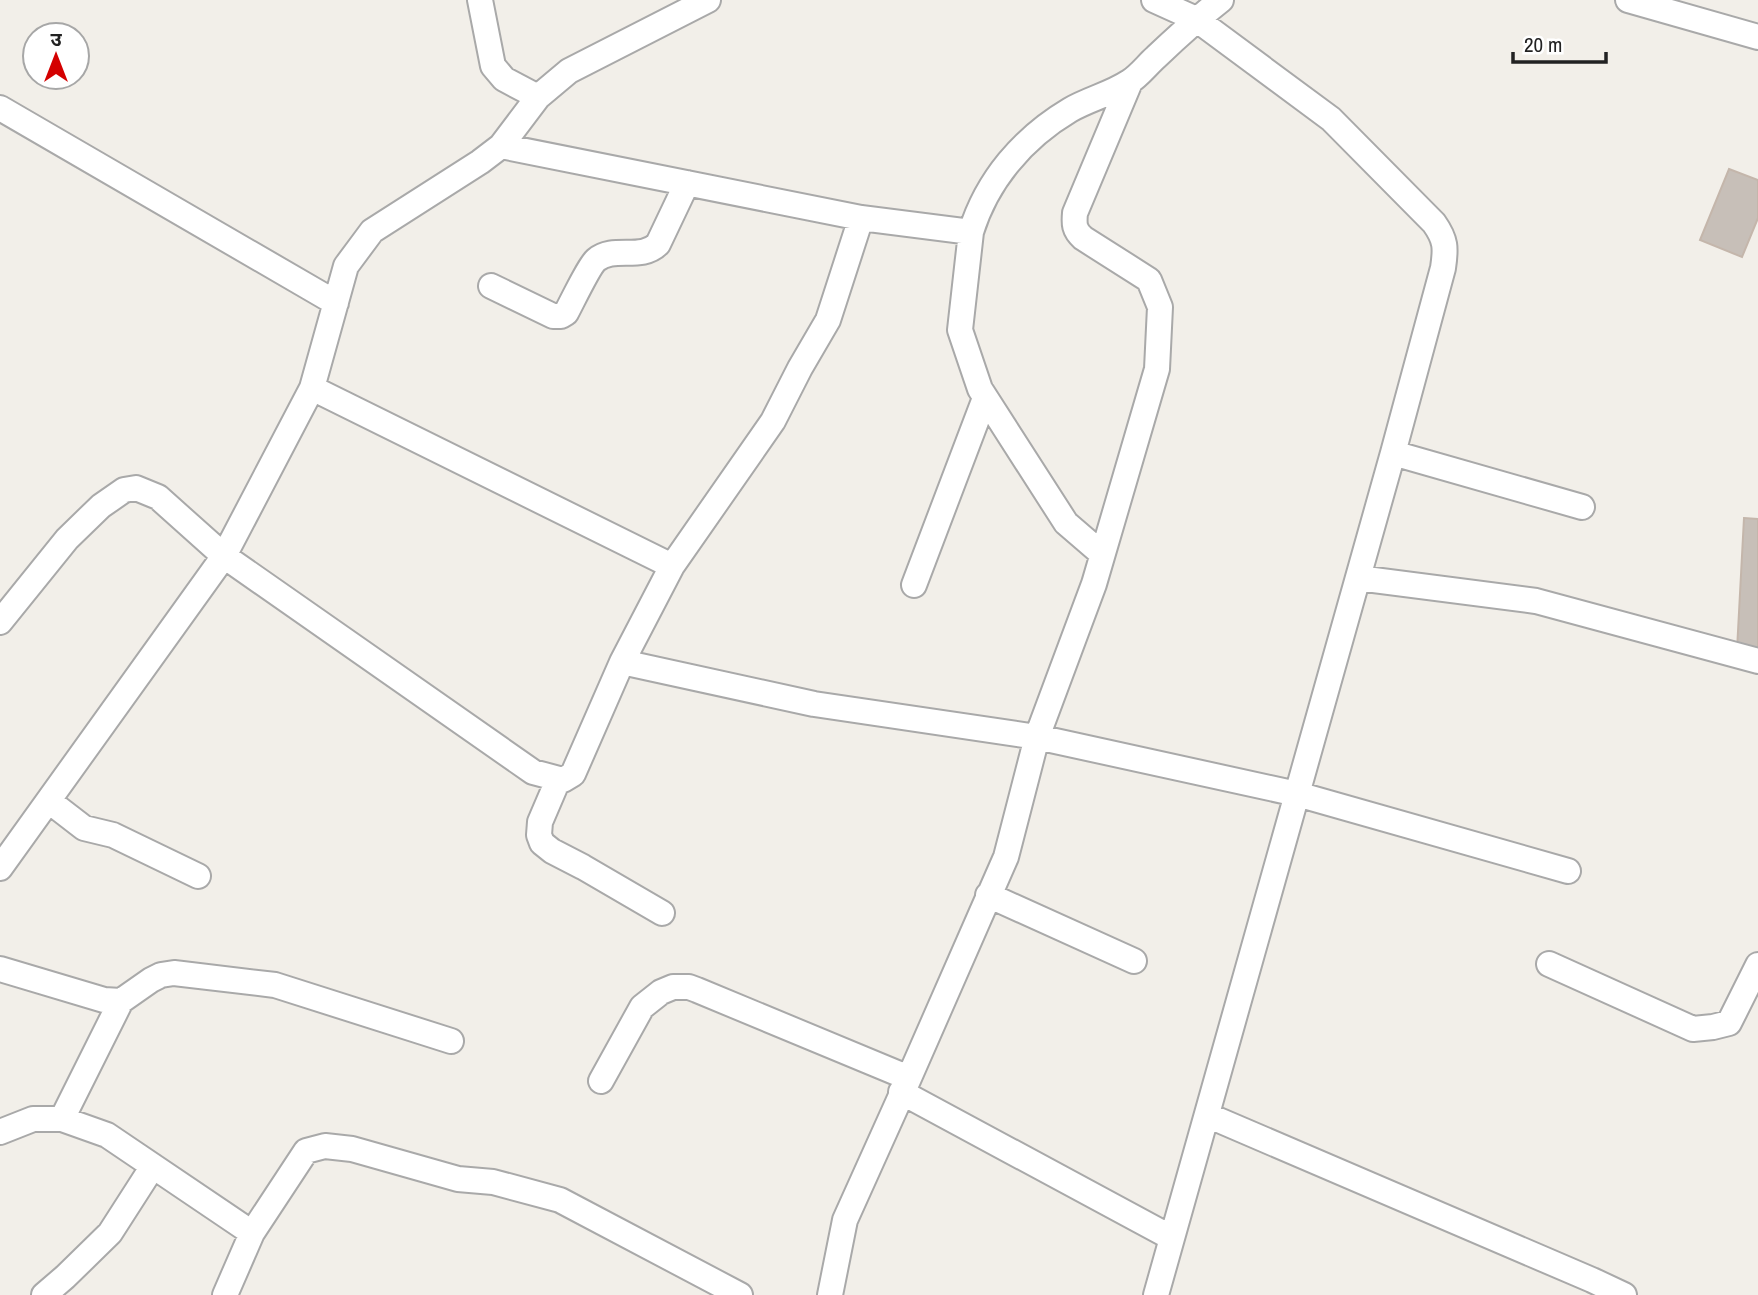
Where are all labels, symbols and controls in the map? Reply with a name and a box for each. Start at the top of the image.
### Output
north arrow [21,21,91,91]
scale bar [1513,21,1606,65]
text: उ [50,26,62,52]
text: 20 m [1524,30,1562,59]

